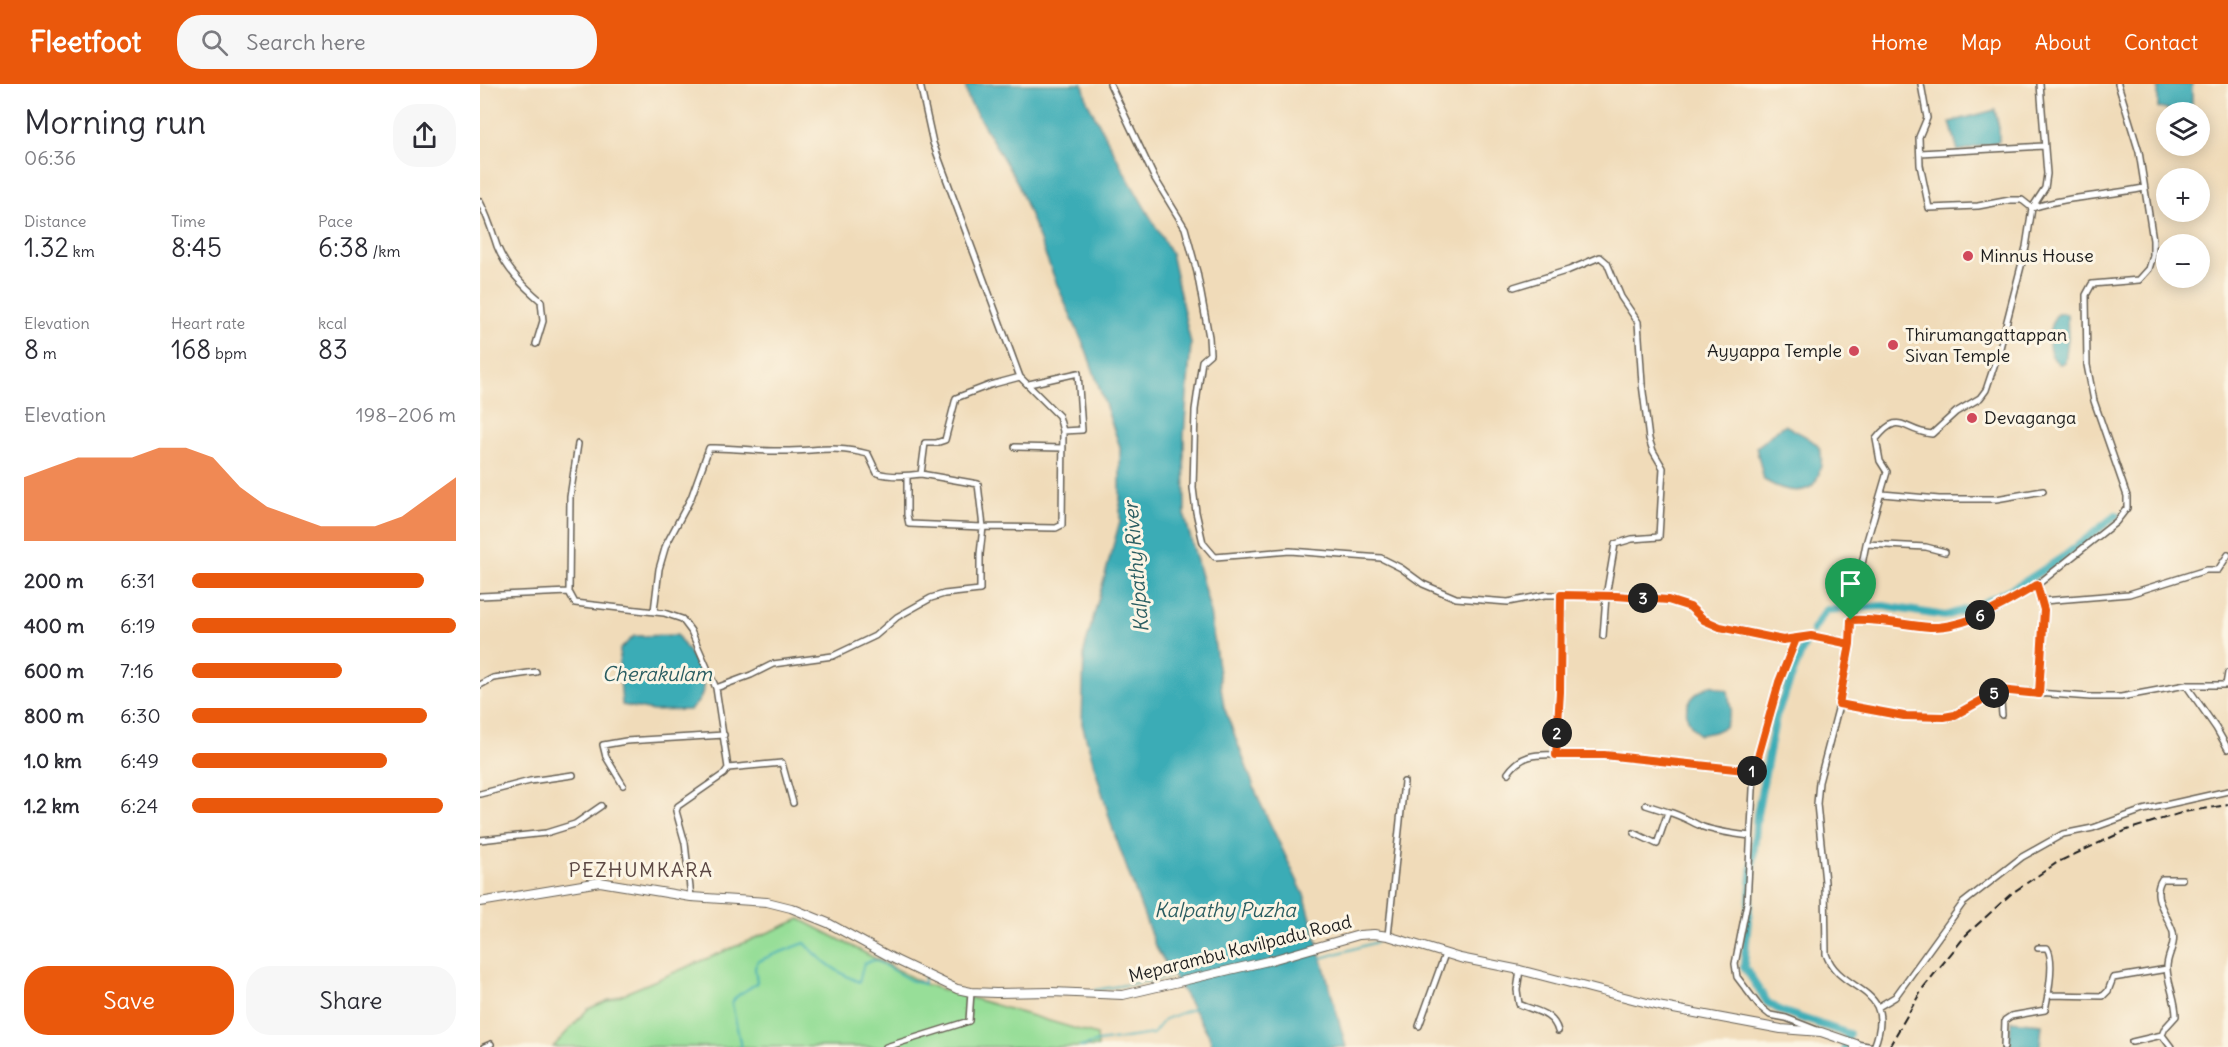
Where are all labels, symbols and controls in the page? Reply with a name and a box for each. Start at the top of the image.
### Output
search box [177,15,597,69]
text: Fleetfoot [30,24,141,60]
icon: search [198,26,231,59]
text: Search here [246,28,366,56]
text: Home [1871,29,1928,56]
text: Map [1961,29,2002,56]
text: About [2035,29,2091,56]
text: Contact [2124,29,2198,56]
text: Morning run [24,101,206,143]
map controls [2156,102,2210,288]
button: layers [2156,102,2210,156]
button: share [393,104,456,167]
text: 06:36 [24,145,76,170]
button: + [2156,168,2210,222]
text: Distance [24,211,86,231]
text: Time [171,211,206,231]
text: Pace [318,211,353,231]
text: 1.32 [24,231,69,264]
text: 8:45 [171,231,222,264]
text: 6:38 [318,231,369,264]
button: − [2156,234,2210,288]
text: km [69,241,95,261]
text: /km [369,241,400,261]
place label: Minnus House [1980,244,2094,267]
marker: Minnus House [1961,249,1975,263]
text: Elevation [24,313,90,333]
text: Heart rate [171,313,245,333]
text: kcal [318,313,347,333]
place label: Thirumangattappan Sivan Temple [1905,323,2067,367]
text: 8 [24,333,39,366]
text: 168 [171,333,211,366]
text: 83 [318,333,348,366]
marker: Thirumangattappan Sivan Temple [1886,338,1900,352]
place label: Ayyappa Temple [1707,339,1842,362]
text: m [39,343,57,363]
text: bpm [211,343,247,363]
marker: Ayyappa Temple [1847,344,1861,358]
text: Elevation [24,402,106,427]
text: 198–206 m [356,402,456,427]
place label: Devaganga [1984,406,2076,429]
marker: Devaganga [1965,411,1979,425]
water label: Kalpathy River [1117,498,1154,633]
pin [1825,558,1876,620]
icon: arrive [1834,567,1867,600]
text: 200 m [24,568,84,593]
text: 6:31 [120,568,155,593]
pin: 3 [1628,583,1658,613]
text: 3 [1638,588,1648,608]
pin: 6 [1965,600,1995,630]
text: 6 [1975,605,1985,625]
text: 400 m [24,613,84,638]
text: 6:19 [120,613,156,638]
text: 600 m [24,658,84,683]
text: 7:16 [120,658,154,683]
water label: Cherakulam [602,661,713,686]
pin: 5 [1979,678,2009,708]
text: 5 [1989,683,1999,703]
text: 800 m [24,703,84,728]
text: 6:30 [120,703,161,728]
pin: 2 [1542,718,1572,748]
text: 2 [1553,723,1561,743]
text: 1.0 km [24,748,82,773]
text: 6:49 [120,748,159,773]
pin: 1 [1737,756,1767,786]
text: 1 [1749,761,1755,781]
text: 1.2 km [24,793,80,818]
text: 6:24 [120,793,158,818]
district label: PEZHUMKARA [568,857,714,882]
water label: Kalpathy Puzha [1154,897,1297,922]
street label: Meparambu Kavilpadu Road [1126,910,1354,987]
button: Save [24,966,234,1035]
button: Share [246,966,456,1035]

